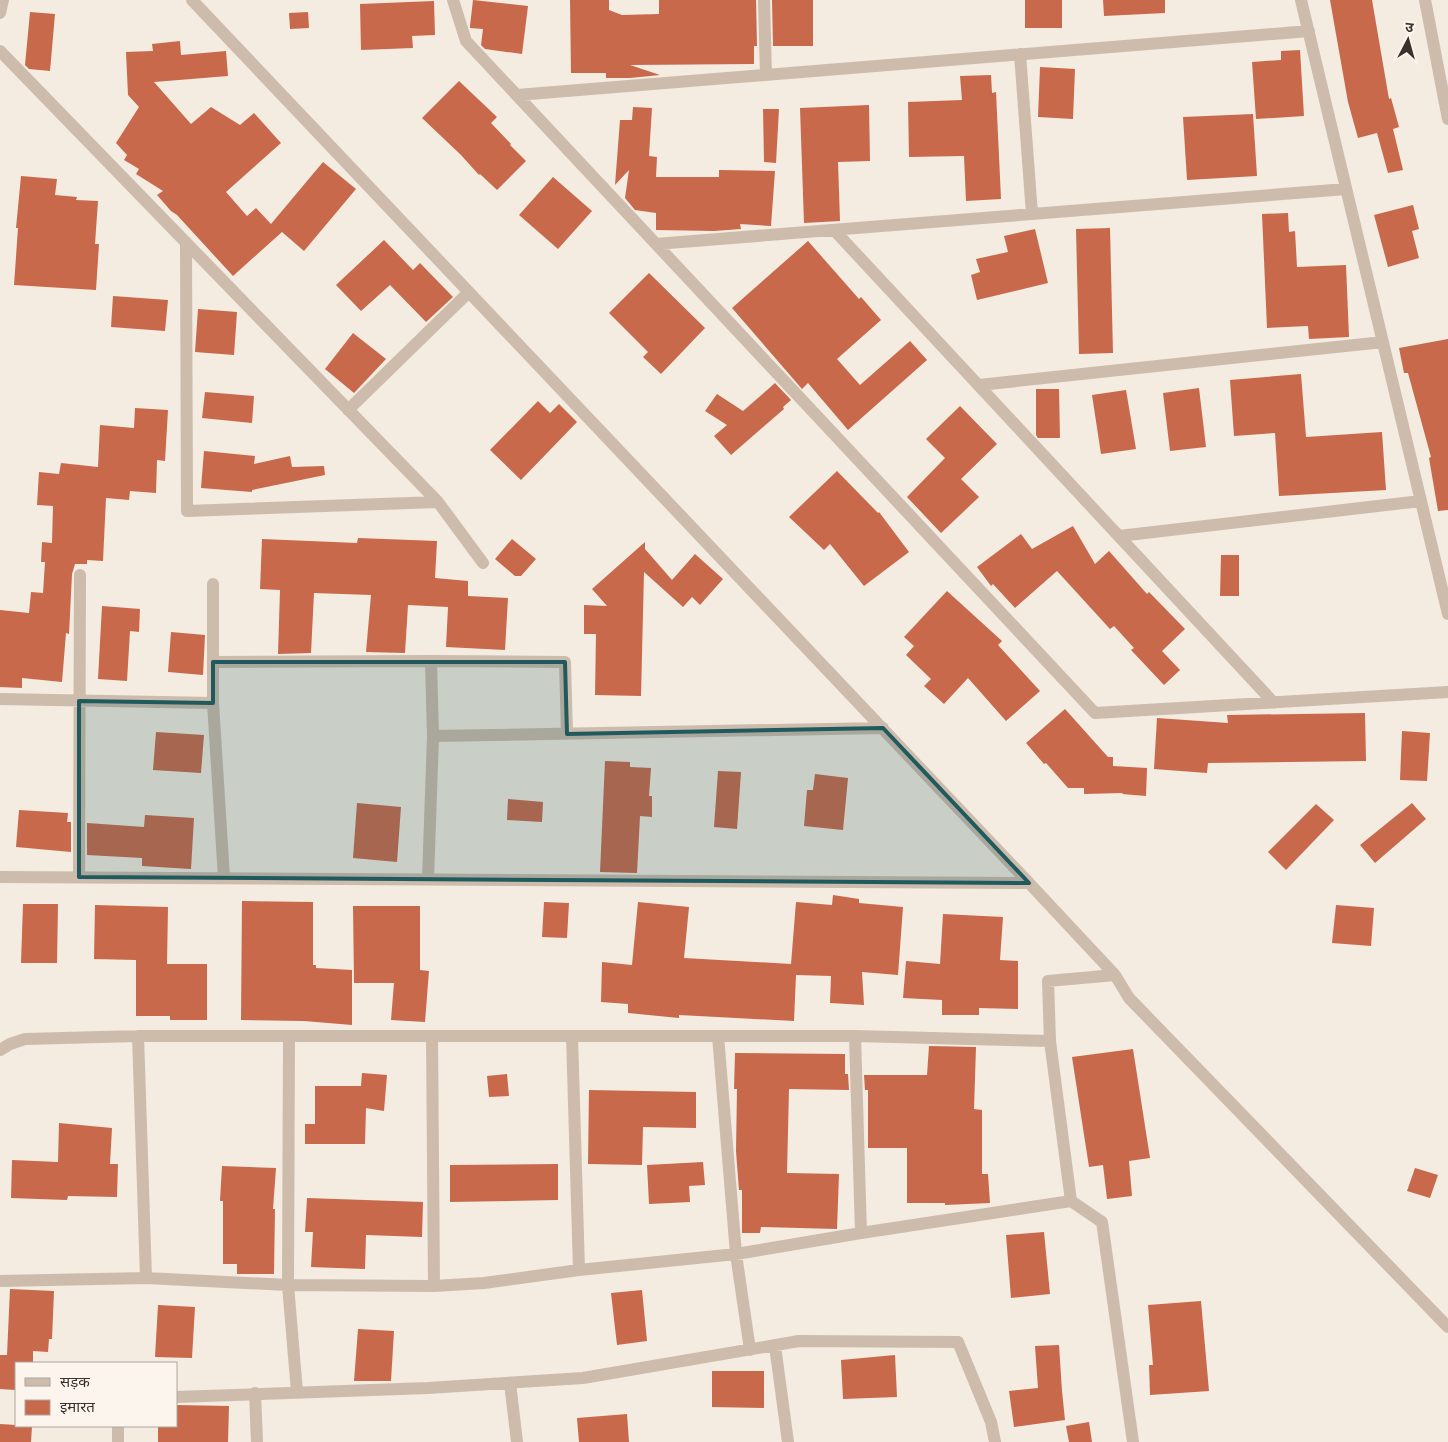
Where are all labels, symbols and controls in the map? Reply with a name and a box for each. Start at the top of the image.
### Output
north arrow [1383,15,1433,65]
text: उ [1404,18,1415,37]
legend [15,1362,178,1427]
text: सड़क [60,1372,90,1392]
text: इमारत [60,1397,95,1417]

